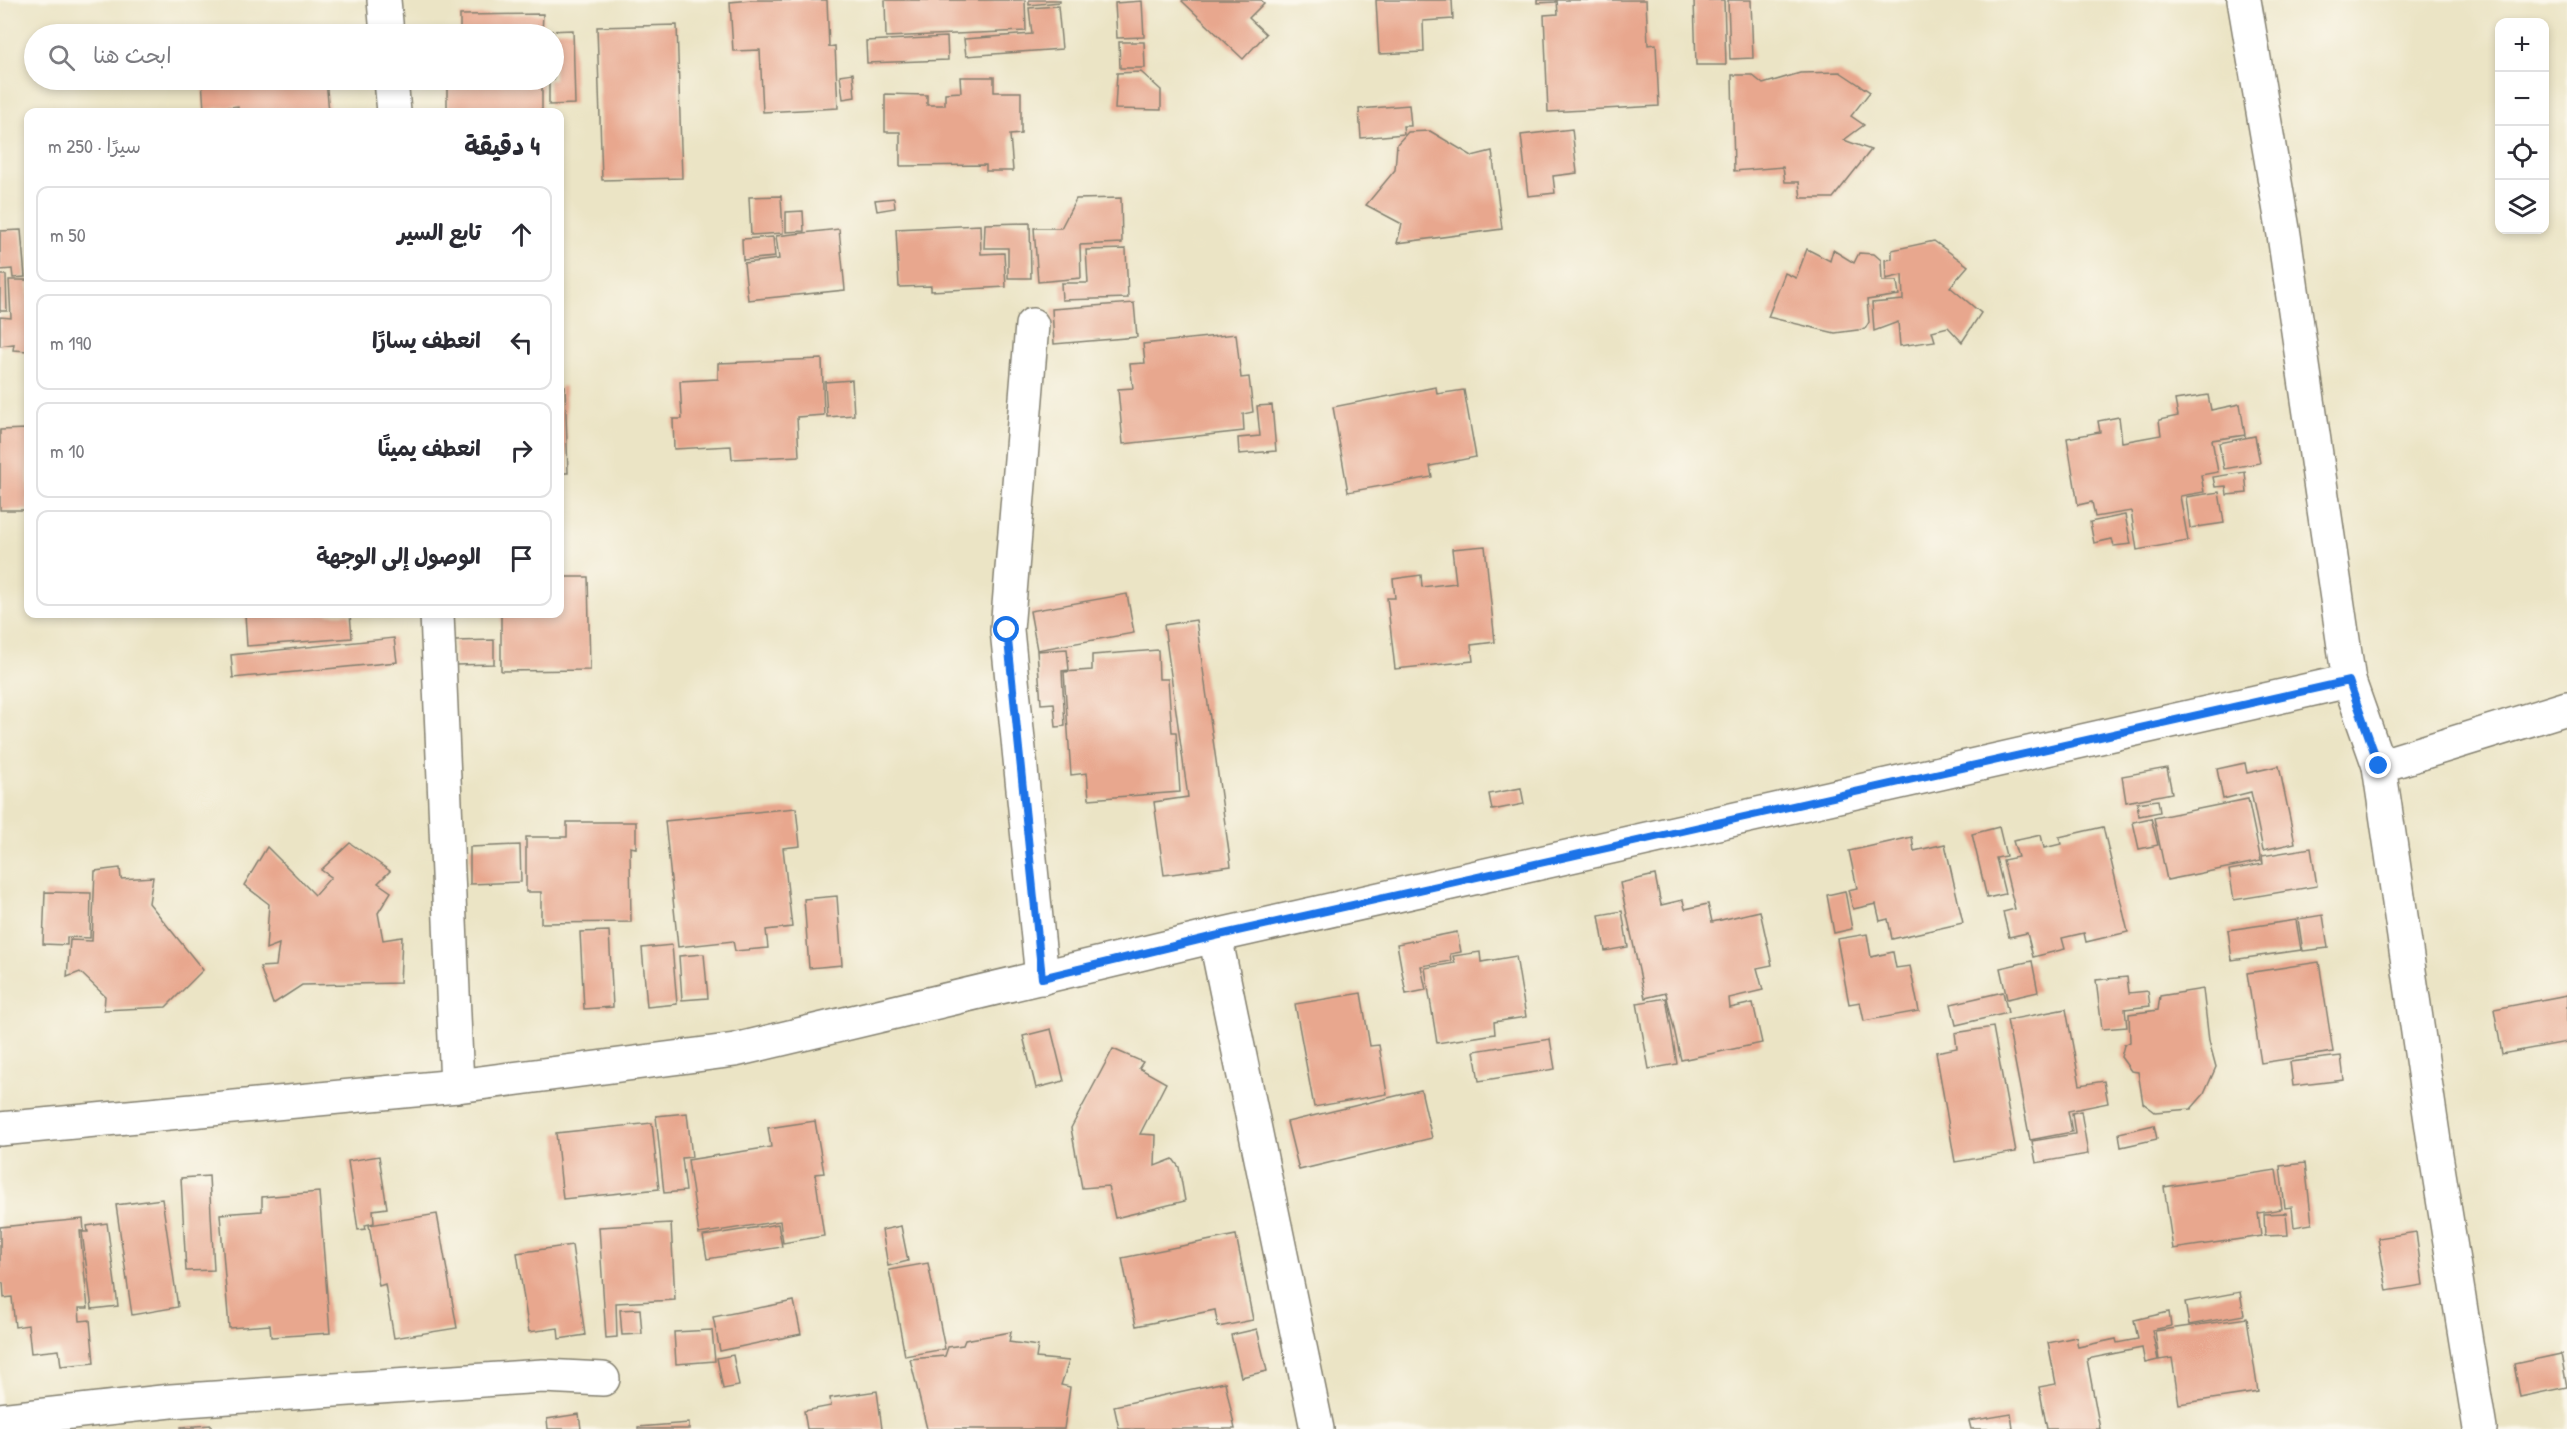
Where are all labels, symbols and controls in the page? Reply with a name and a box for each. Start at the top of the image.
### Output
map controls [2495,18,2549,234]
button: + [2495,18,2549,72]
search box [24,24,564,90]
text: ابحث هنا [93,40,172,70]
icon: search [45,41,78,74]
button: − [2495,72,2549,126]
button: locate [2495,126,2549,180]
text: 4 دقيقة [464,128,540,163]
text: سيرًا · 250 m [48,132,141,159]
button: layers [2495,180,2549,234]
text: تابع السير [398,217,481,247]
icon: ahead [505,218,538,251]
text: 50 m [50,221,86,248]
text: انعطف يسارًا [372,325,481,355]
icon: left [505,326,538,359]
text: 190 m [50,329,92,356]
text: انعطف يمينًا [378,433,481,463]
icon: right [505,434,538,467]
text: 10 m [50,437,84,464]
text: الوصول إلى الوجهة [316,541,481,571]
icon: arrive [505,542,538,575]
route start [993,616,1019,642]
route end [2365,752,2391,778]

